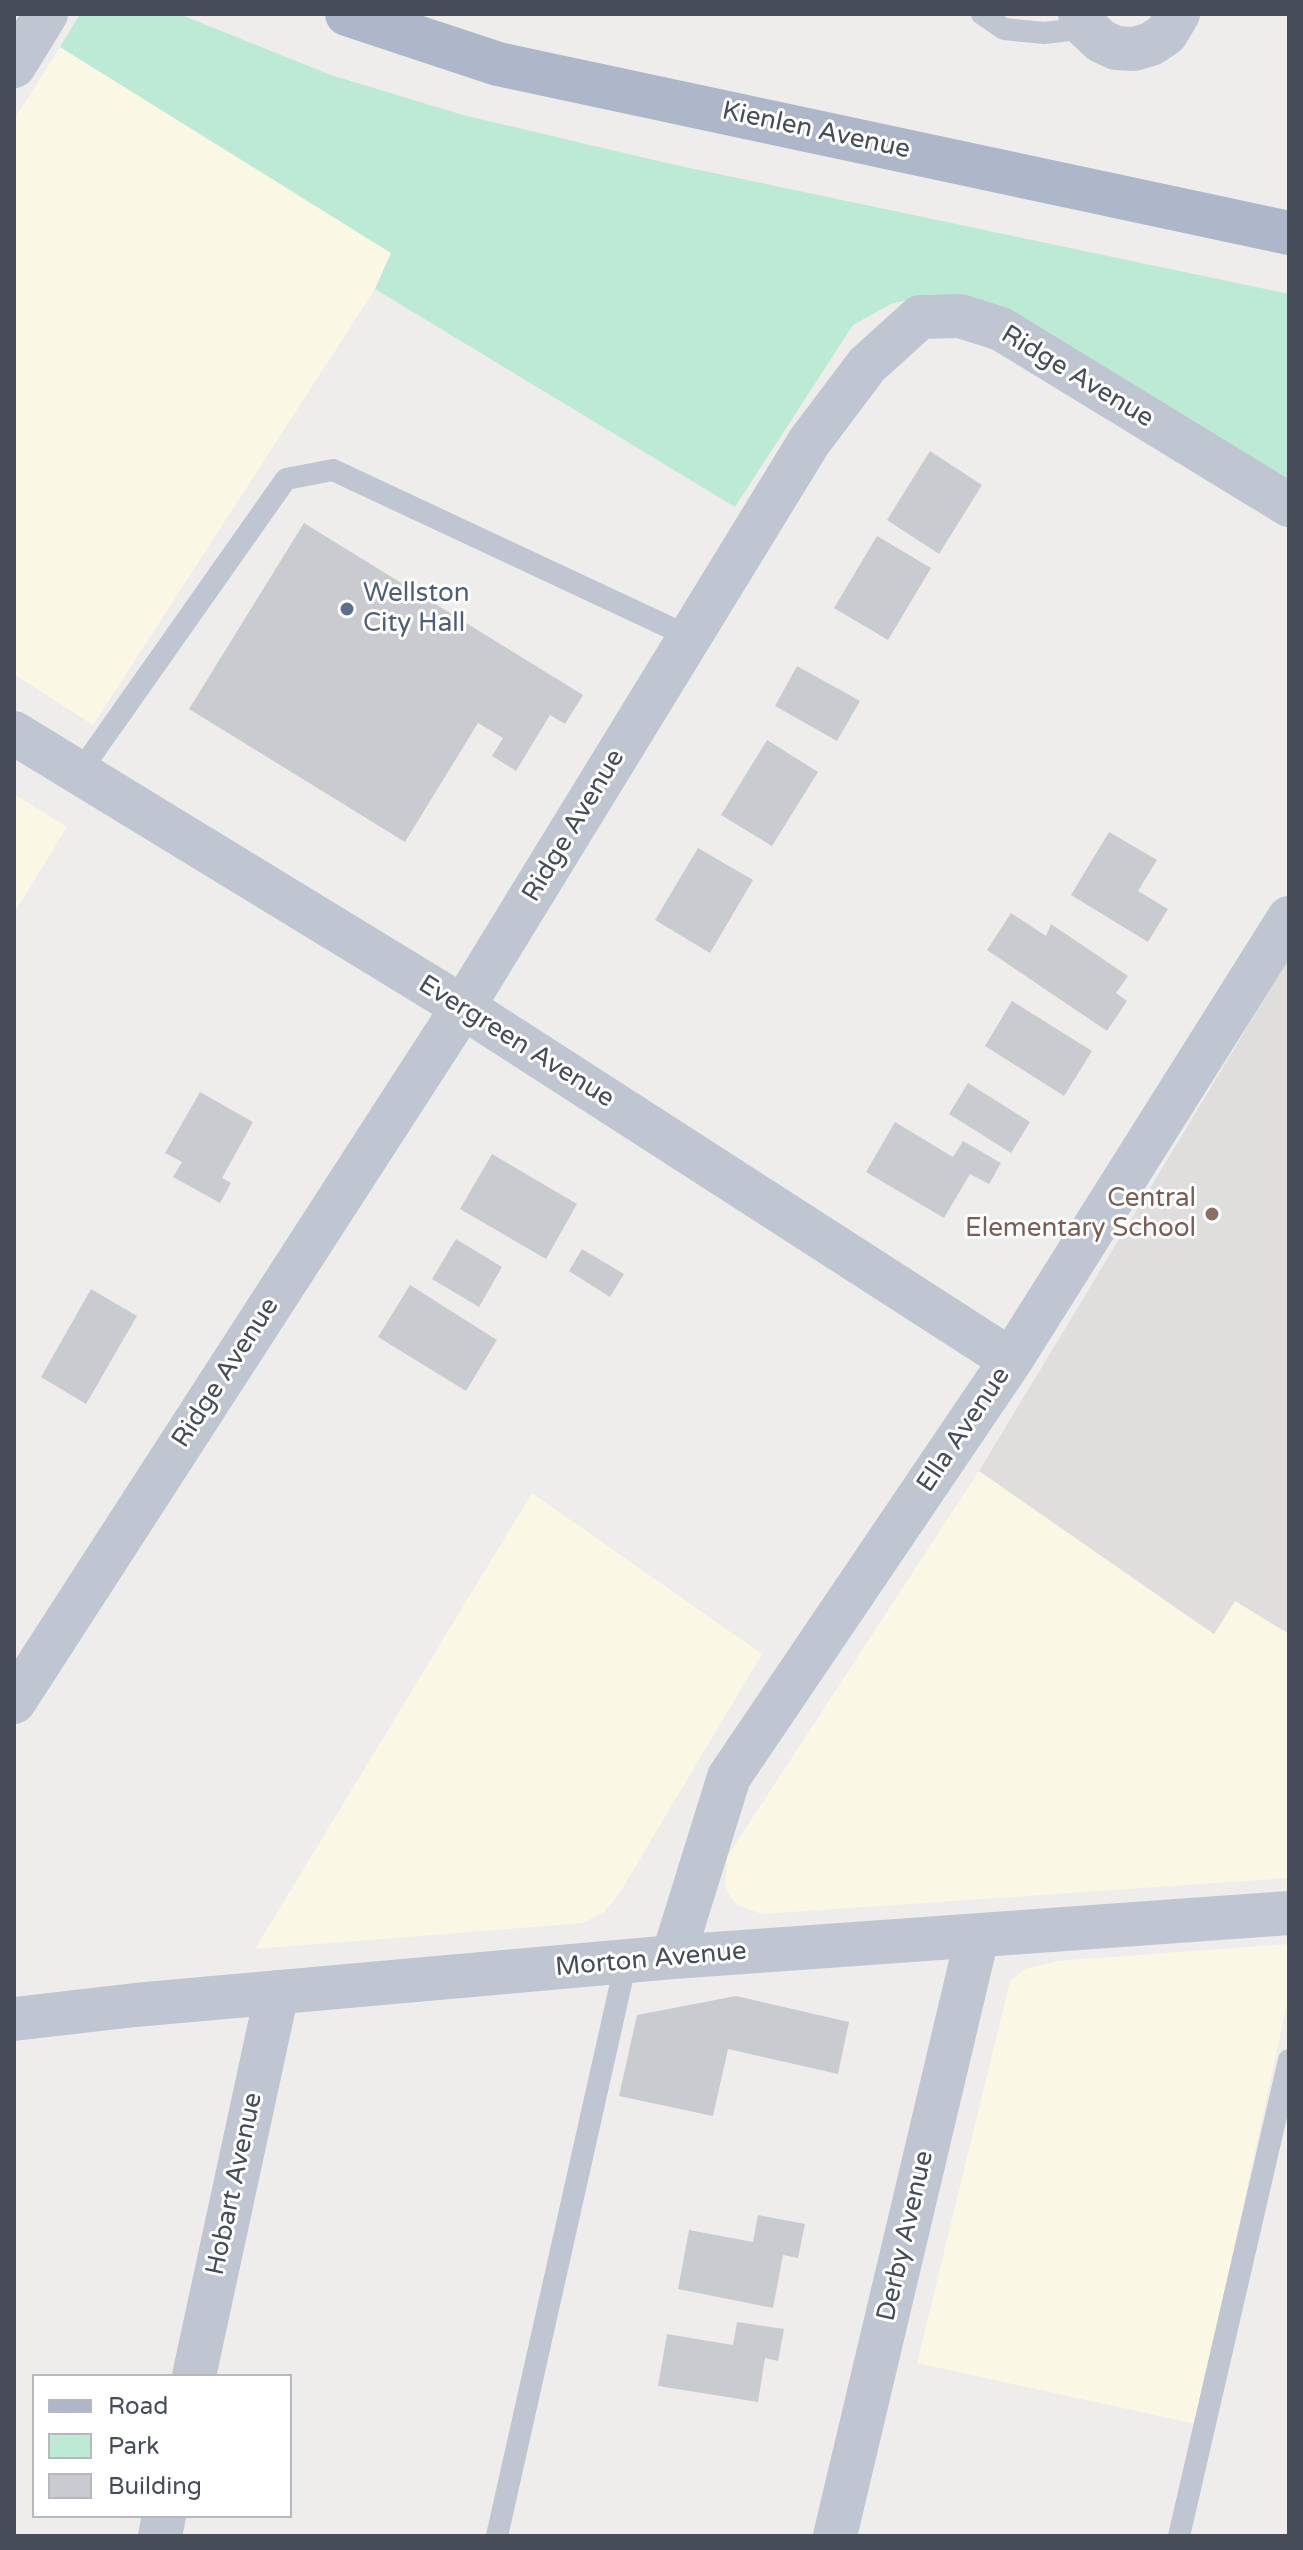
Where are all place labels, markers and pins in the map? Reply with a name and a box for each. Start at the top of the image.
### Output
place label: Wellston City Hall [363,578,470,640]
marker: Wellston City Hall [338,600,356,618]
place label: Central Elementary School [965,1183,1196,1244]
marker: Central Elementary School [1203,1205,1221,1223]

